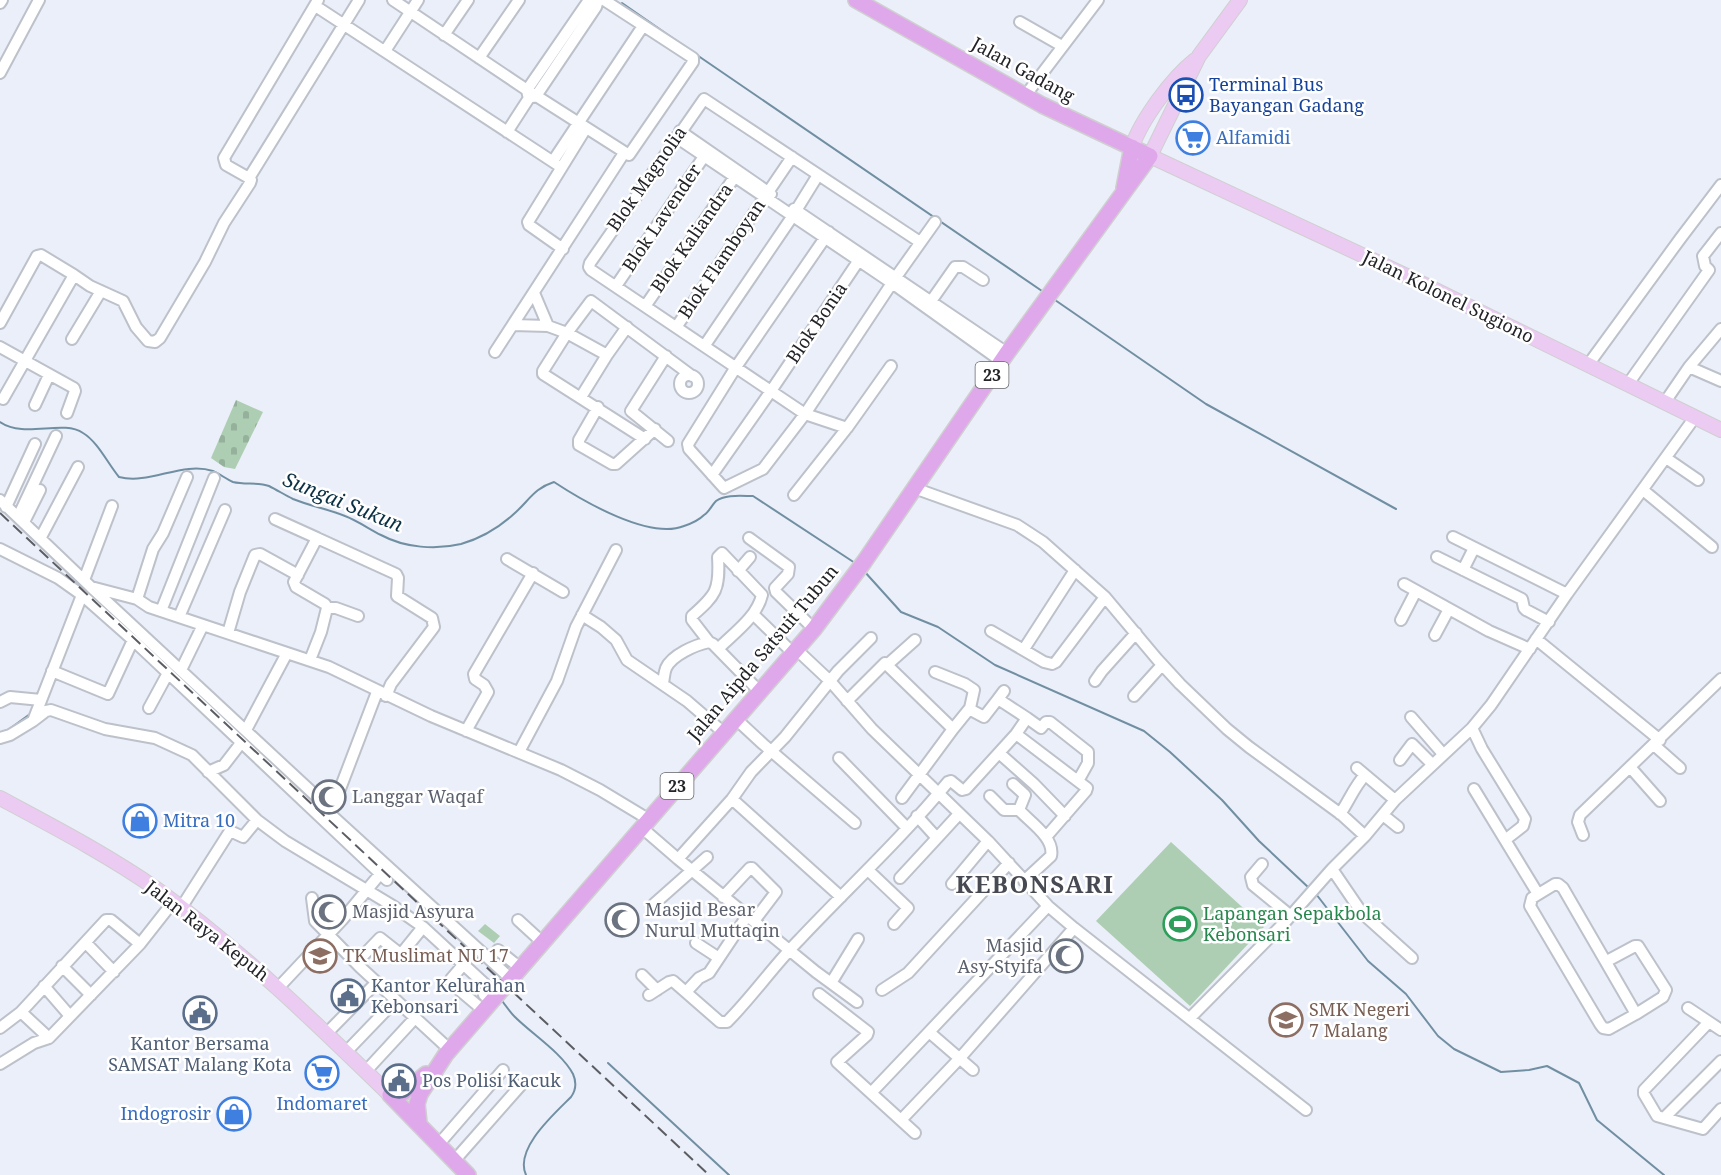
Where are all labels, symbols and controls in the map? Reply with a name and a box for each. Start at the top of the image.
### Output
street label: Jalan Gadang [967,31,1079,107]
place label: Terminal Bus Bayangan Gadang [1209,72,1364,117]
bus stop icon: Terminal Bus Bayangan Gadang [1168,77,1204,113]
supermarket icon: Alfamidi [1175,120,1211,156]
street label: Blok Magnolia [601,121,691,236]
place label: Alfamidi [1216,125,1291,149]
street label: Blok Lavender [616,158,706,276]
street label: Blok Kaliandra [645,178,738,297]
street label: Blok Flamboyan [672,194,770,323]
street label: Jalan Kolonel Sugiono [1358,244,1538,348]
street label: Blok Bonia [780,277,852,368]
road number: 23 [976,362,1008,388]
water label: Sungai Sukun [279,465,407,538]
street label: Jalan Aipda Satsuit Tubun [681,559,843,746]
road number: 23 [660,773,694,799]
mosque icon: Langgar Waqaf [311,779,347,815]
place label: Langgar Waqaf [352,784,485,808]
shop icon: Mitra 10 [122,803,158,839]
place label: Mitra 10 [163,808,235,832]
district label: KEBONSARI [956,867,1114,900]
street label: Jalan Raya Kepuh [140,874,274,986]
mosque icon: Masjid Asyura [311,894,347,930]
place label: Masjid Besar Nurul Muttaqin [645,897,780,942]
place label: Masjid Asyura [352,899,475,923]
place label: Lapangan Sepakbola Kebonsari [1203,901,1382,946]
mosque icon: Masjid Besar Nurul Muttaqin [604,902,640,938]
sports icon: Lapangan Sepakbola Kebonsari [1162,906,1198,942]
place label: Masjid Asy-Styifa [958,933,1043,978]
school or university icon: TK Muslimat NU 17 [302,938,338,974]
mosque icon: Masjid Asy-Styifa [1048,938,1084,974]
place label: TK Muslimat NU 17 [343,943,509,967]
place label: Kantor Kelurahan Kebonsari [371,973,526,1018]
public building icon: Kantor Kelurahan Kebonsari [330,978,366,1014]
public building icon: Kantor Bersama SAMSAT Malang Kota [182,995,218,1031]
place label: SMK Negeri 7 Malang [1309,997,1410,1042]
school or university icon: SMK Negeri 7 Malang [1268,1002,1304,1038]
place label: Kantor Bersama SAMSAT Malang Kota [108,1031,292,1076]
supermarket icon: Indomaret [304,1055,340,1091]
public building icon: Pos Polisi Kacuk [381,1063,417,1099]
place label: Pos Polisi Kacuk [422,1068,561,1092]
place label: Indomaret [276,1091,368,1115]
shop icon: Indogrosir [216,1096,252,1132]
place label: Indogrosir [120,1101,212,1125]

